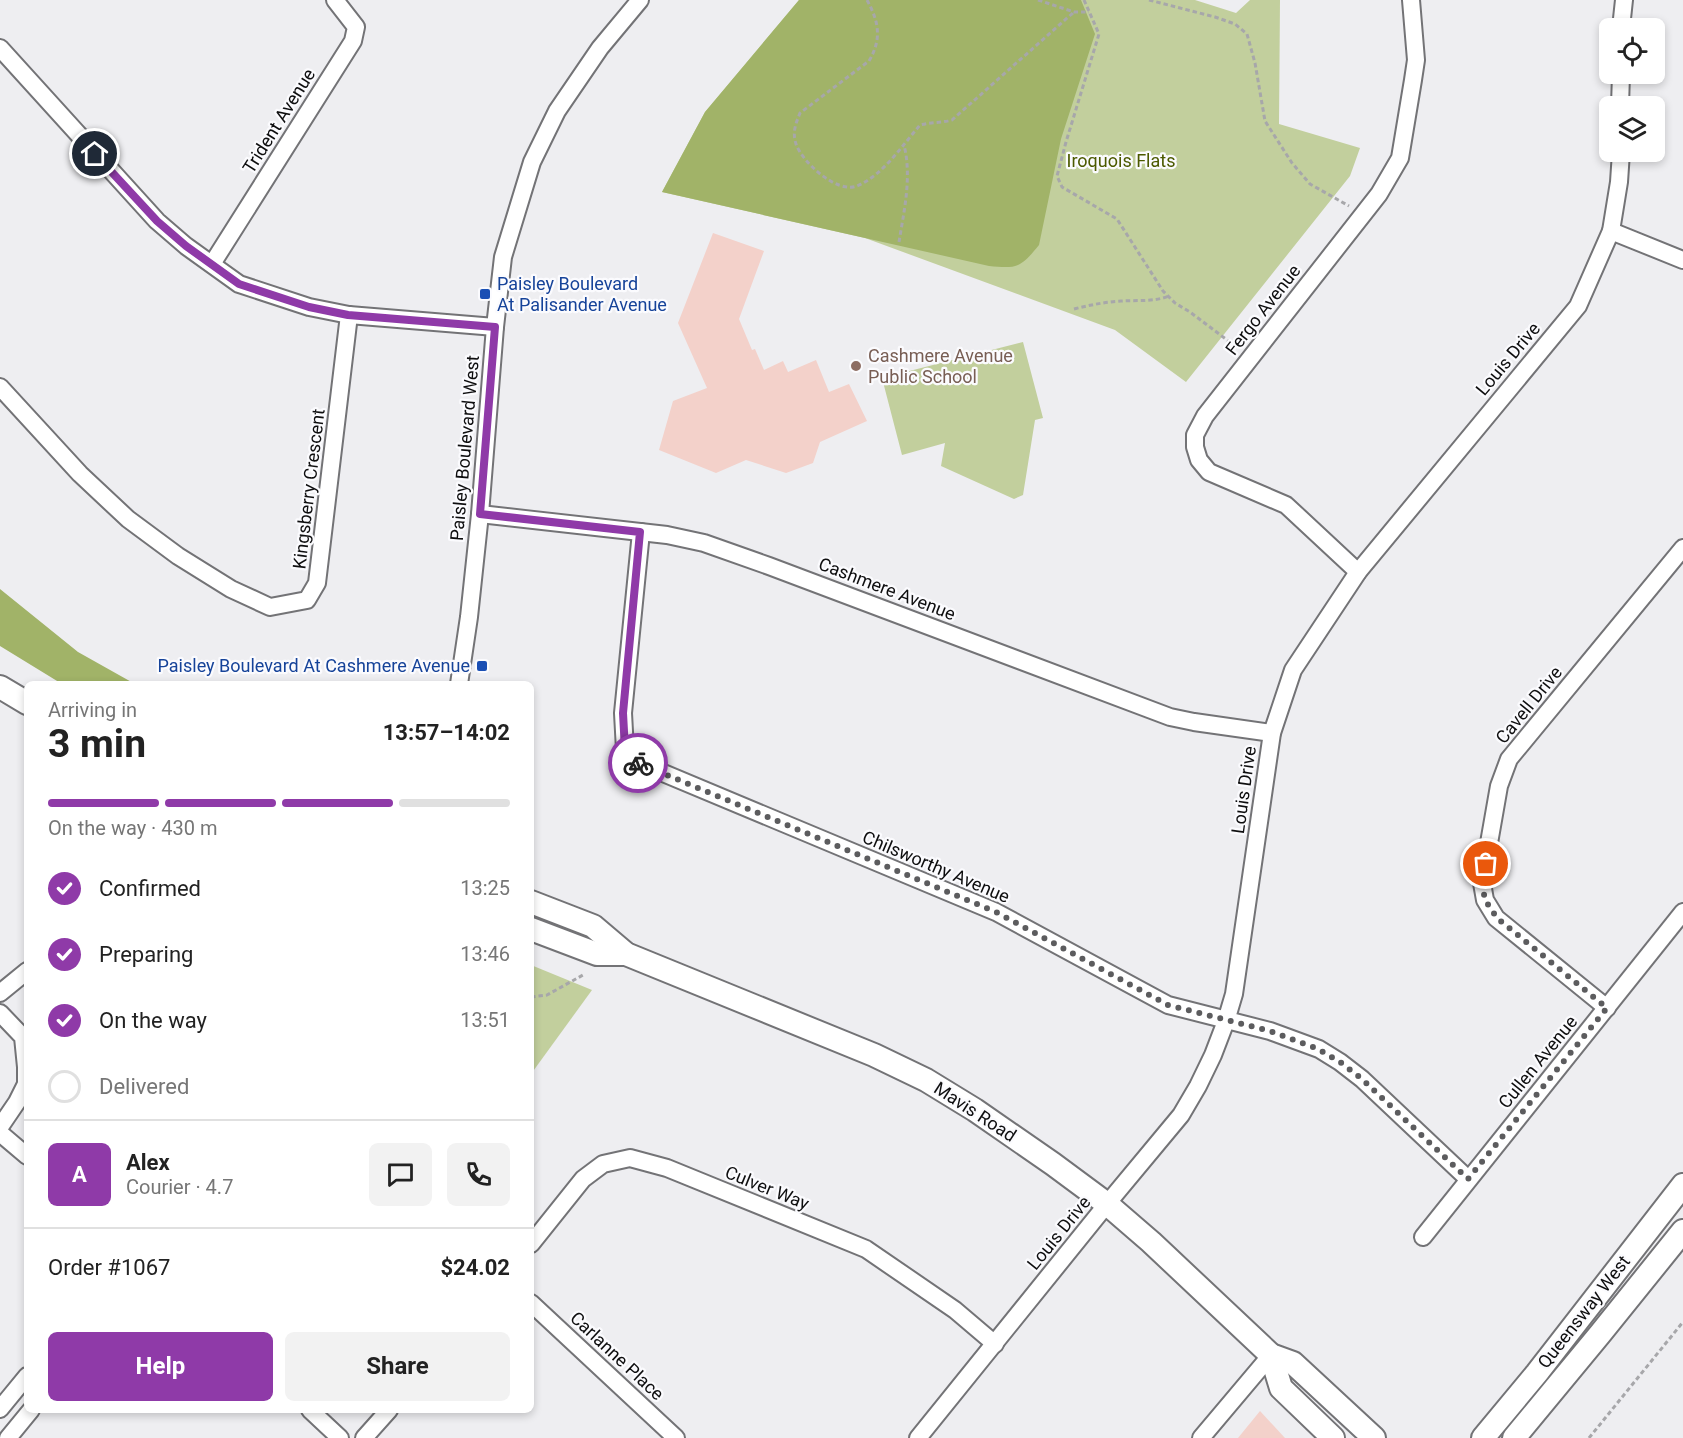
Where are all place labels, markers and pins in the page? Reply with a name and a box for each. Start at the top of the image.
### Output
pin [69,128,120,179]
place label: Paisley Boulevard At Palisander Avenue [497,273,667,315]
marker: Paisley Boulevard At Palisander Avenue [478,287,492,301]
place label: Cashmere Avenue Public School [868,345,1013,387]
marker: Cashmere Avenue Public School [849,359,863,373]
place label: Paisley Boulevard At Cashmere Avenue [158,655,470,676]
marker: Paisley Boulevard At Cashmere Avenue [475,659,489,673]
pin [1460,838,1511,889]

